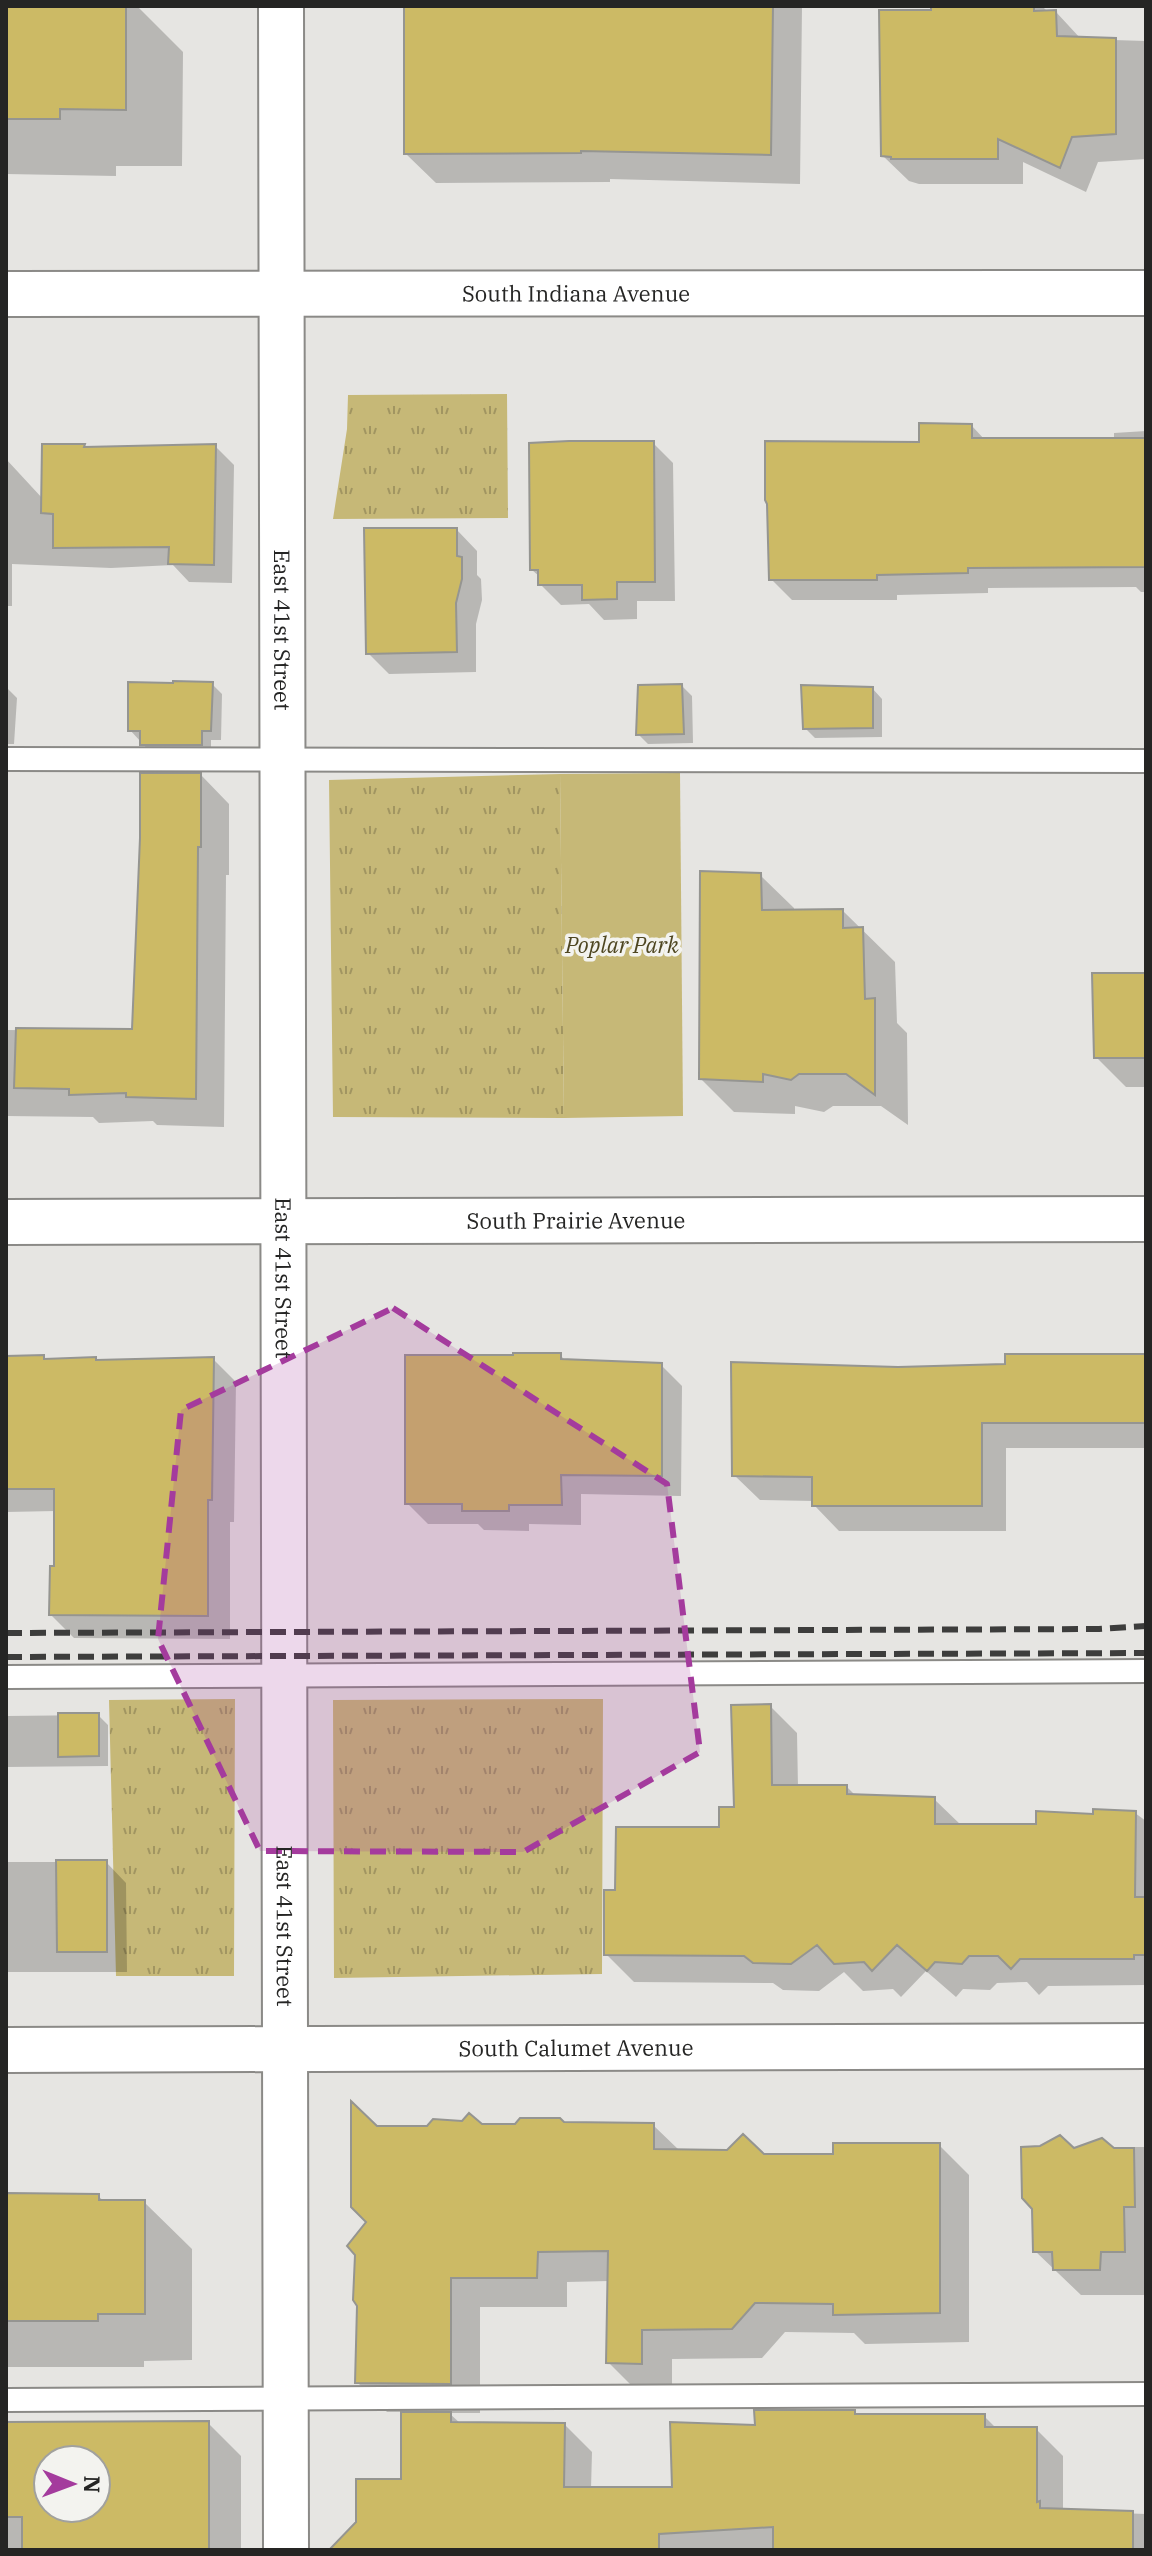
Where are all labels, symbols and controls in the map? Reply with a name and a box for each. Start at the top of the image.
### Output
street label: South Indiana Avenue [462,278,690,308]
street label: East 41st Street [268,549,297,711]
park label: Poplar Park [564,930,679,959]
street label: East 41st Street [269,1197,299,1359]
street label: South Prairie Avenue [467,1205,685,1235]
street label: East 41st Street [271,1845,300,2007]
street label: South Calumet Avenue [458,2033,694,2062]
north arrow [32,2444,112,2524]
text: N [78,2475,107,2493]

